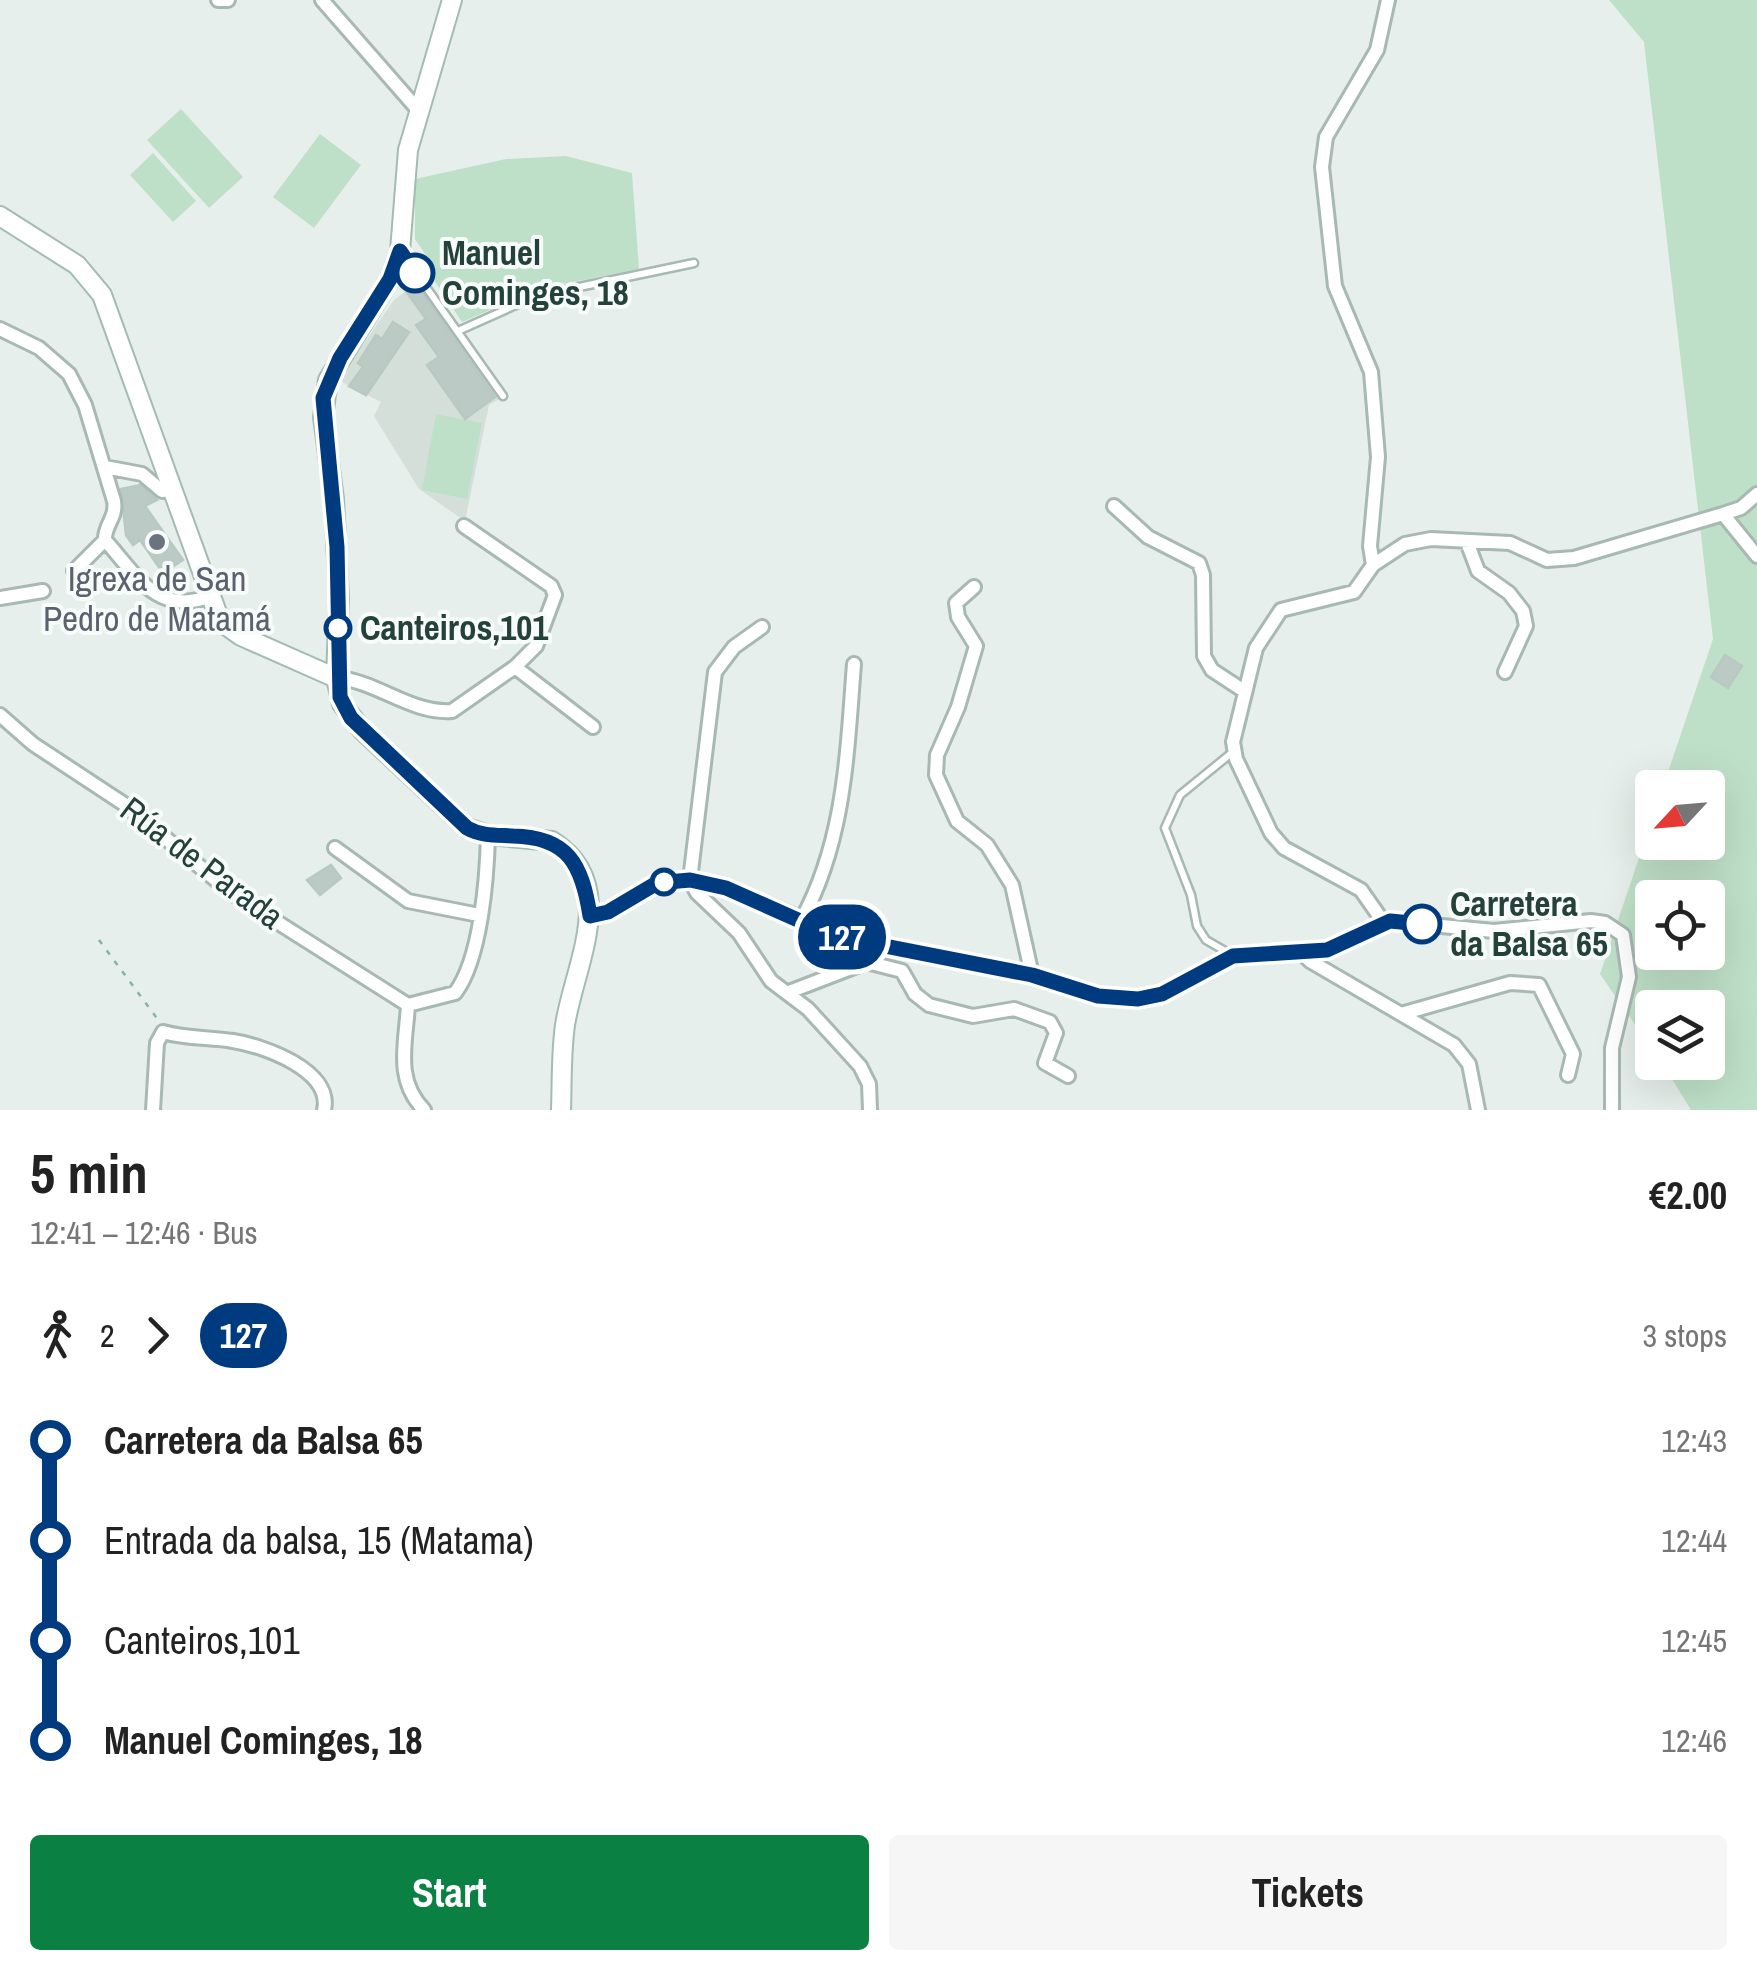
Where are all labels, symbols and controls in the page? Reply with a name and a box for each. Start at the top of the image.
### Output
place label: Manuel Cominges, 18 [442,229,629,316]
marker: Manuel Cominges, 18 [396,254,434,292]
marker: Igrexa de San Pedro de Matamá [146,531,168,553]
place label: Igrexa de San Pedro de Matamá [43,555,271,642]
place label: Canteiros,101 [360,604,548,651]
marker: Canteiros,101 [325,615,351,641]
north arrow [1635,770,1725,860]
map controls [1635,770,1725,1080]
street label: Rúa de Parada [111,786,294,939]
unlabelled marker [651,869,677,895]
place label: Carretera da Balsa 65 [1450,880,1608,967]
button: locate [1635,880,1725,970]
line badge: 127 [784,904,900,970]
marker: Carretera da Balsa 65 [1403,905,1441,943]
text: 127 [818,914,866,961]
button: layers [1635,990,1725,1080]
text: 5 min [30,1136,148,1210]
text: €2.00 [1649,1170,1727,1221]
text: 12:41 – 12:46 · Bus [30,1211,258,1254]
icon: walk [30,1308,85,1363]
icon: forward [130,1308,185,1363]
text: 127 [220,1312,267,1359]
text: 2 [100,1314,115,1357]
text: 3 stops [1642,1314,1727,1357]
text: Carretera da Balsa 65 [104,1415,423,1466]
text: 12:43 [1661,1419,1727,1462]
text: Entrada da balsa, 15 (Matama) [104,1515,534,1566]
text: 12:44 [1661,1519,1727,1562]
text: Canteiros,101 [104,1615,300,1666]
text: 12:45 [1661,1619,1727,1662]
text: Manuel Cominges, 18 [104,1715,423,1766]
text: 12:46 [1661,1719,1727,1762]
button: Start [30,1835,869,1950]
button: Tickets [889,1835,1727,1950]

